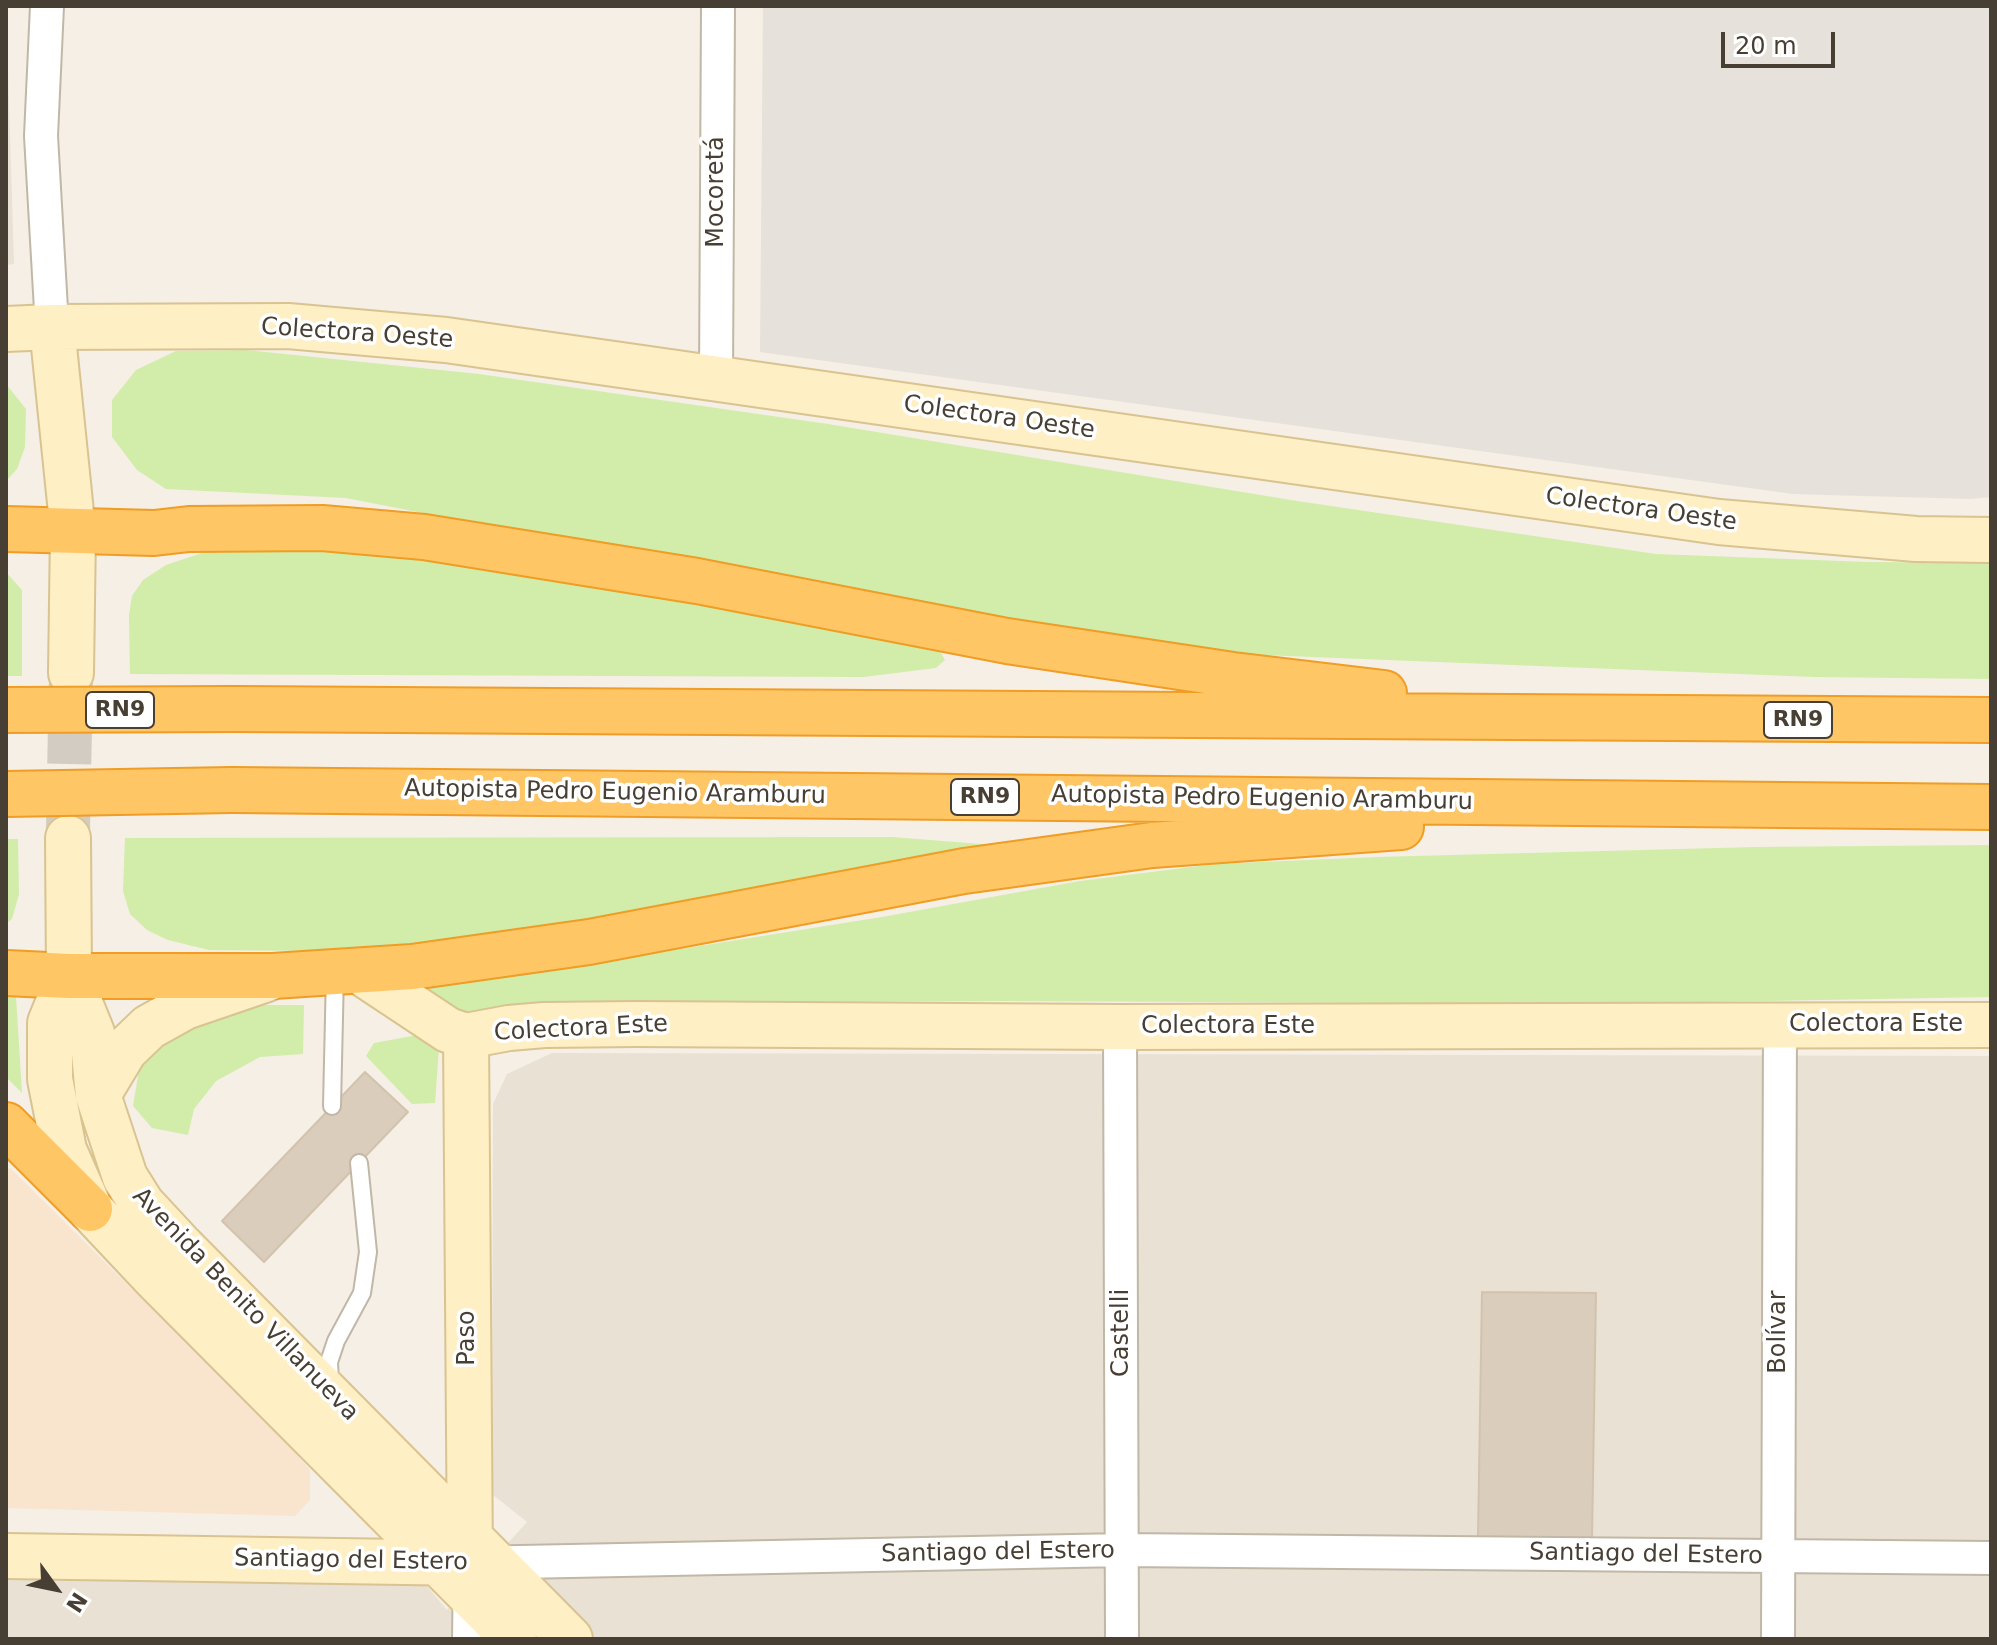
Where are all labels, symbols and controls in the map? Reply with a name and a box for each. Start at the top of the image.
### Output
scale bar [1725,16,1839,66]
text: 20 m [1735,32,1797,60]
street label: Mocoretá [703,136,731,248]
street label: Colectora Oeste [260,313,454,355]
street label: Colectora Oeste [902,390,1096,446]
street label: Colectora Oeste [1544,482,1738,538]
road number: RN9 [86,692,154,728]
road number: RN9 [1764,702,1832,738]
street label: Autopista Pedro Eugenio Aramburu [404,775,826,811]
road number: RN9 [951,779,1019,815]
street label: Autopista Pedro Eugenio Aramburu [1051,781,1473,817]
street label: Colectora Este [493,1010,669,1048]
street label: Colectora Este [1789,1011,1963,1039]
street label: Colectora Este [1141,1013,1315,1041]
street label: Avenida Benito Villanueva [126,1182,364,1428]
street label: Castelli [1108,1289,1136,1377]
street label: Bolívar [1765,1290,1793,1374]
street label: Paso [454,1310,482,1366]
street label: Santiago del Estero [881,1537,1115,1569]
street label: Santiago del Estero [1529,1539,1763,1571]
street label: Santiago del Estero [234,1545,468,1577]
north arrow [16,1549,96,1629]
text: N [61,1588,92,1617]

